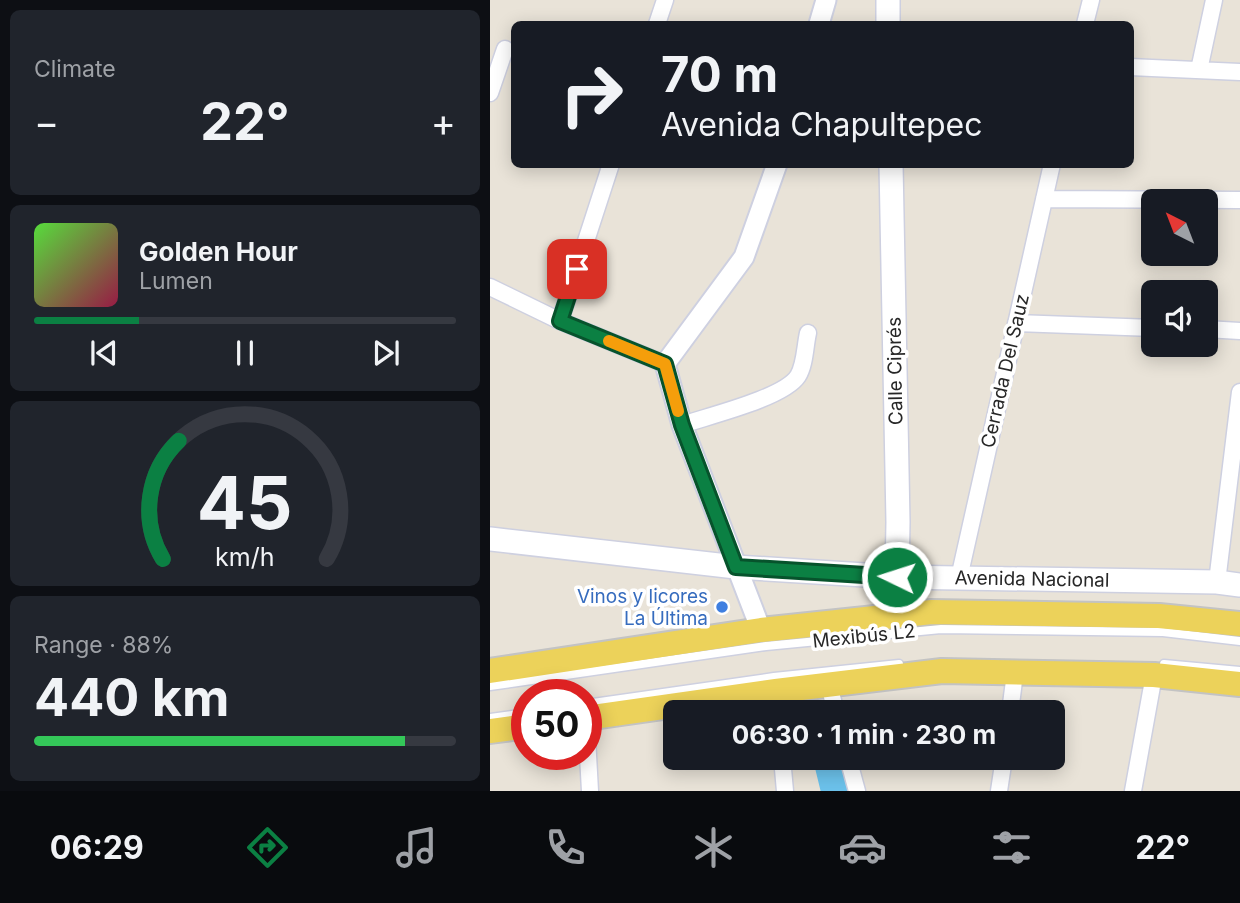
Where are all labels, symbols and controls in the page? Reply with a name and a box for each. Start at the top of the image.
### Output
text: 70 m [661,45,778,104]
icon: right [546,49,637,140]
text: Climate [34,55,116,83]
text: 22° [200,90,290,153]
text: − [34,99,59,145]
text: + [431,99,456,145]
text: Avenida Chapultepec [661,105,982,144]
north arrow [1141,189,1218,266]
map controls [1141,189,1218,357]
text: Golden Hour [139,236,298,267]
pin [547,239,607,299]
icon: arrive [558,250,596,288]
text: Lumen [139,267,213,295]
button: sound [1141,280,1218,357]
street label: Cerrada Del Sauz [976,292,1034,450]
street label: Calle Ciprés [883,317,907,425]
icon: previous [85,334,123,372]
icon: pause [226,334,264,372]
icon: next [367,334,405,372]
text: 45 [197,459,293,548]
position arrow [860,540,934,614]
text: km/h [215,542,275,572]
street label: Avenida Nacional [954,566,1110,592]
place label: Vinos y licores La Última [577,585,708,630]
marker: Vinos y licores La Última [714,599,730,615]
street label: Mexibús L2 [811,619,917,653]
text: Range · 88% [34,631,173,659]
text: 440 km [34,666,229,729]
speed limit sign: 50 [511,679,602,770]
text: 06:30 · 1 min · 230 m [732,719,996,750]
icon: directions [243,823,292,872]
icon: music [392,823,441,872]
icon: phone [541,823,590,872]
icon: climate [689,823,738,872]
icon: car [838,823,887,872]
icon: filters [987,823,1036,872]
text: 06:29 [50,828,144,867]
text: 22° [1135,828,1190,867]

